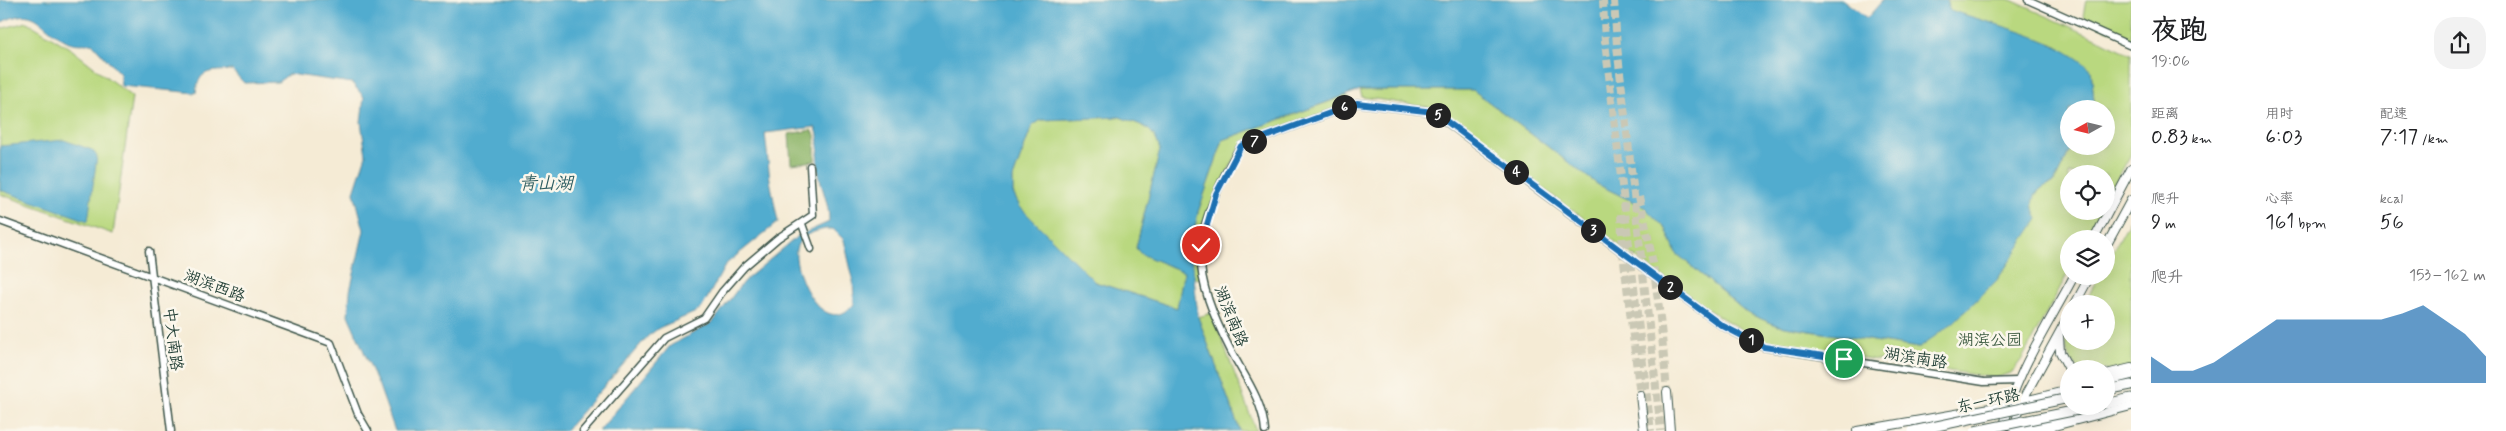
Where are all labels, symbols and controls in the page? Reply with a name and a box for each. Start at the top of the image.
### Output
text: 夜跑 [2151,13,2207,50]
button: share [2434,17,2486,69]
text: 19:06 [2151,51,2190,72]
pin: 6 [1332,94,1356,120]
text: 6 [1341,98,1348,116]
north arrow [2060,100,2115,155]
map controls [2060,100,2115,415]
pin: 5 [1426,102,1450,128]
text: 距离 [2151,105,2179,123]
text: 用时 [2265,105,2293,123]
text: 配速 [2380,105,2408,123]
text: 5 [1434,106,1443,124]
text: 0.83 [2151,123,2188,151]
text: 6:03 [2265,123,2302,151]
text: 7:17 [2380,123,2418,151]
pin: 7 [1242,128,1266,154]
text: km [2188,130,2212,148]
text: /km [2418,130,2448,148]
text: 7 [1250,132,1259,150]
pin: 4 [1504,160,1528,184]
text: 4 [1512,163,1521,181]
button: locate [2060,165,2115,220]
water label: 青山湖 [519,172,575,196]
text: 爬升 [2151,190,2179,208]
text: 心率 [2265,190,2293,208]
text: kcal [2380,190,2403,208]
text: 9 [2151,208,2161,236]
text: 161 [2265,208,2295,236]
text: 56 [2380,208,2404,236]
text: m [2161,215,2176,233]
text: bpm [2295,215,2326,233]
pin: 3 [1580,218,1606,242]
text: 3 [1590,221,1597,239]
pin [1180,224,1222,266]
button: layers [2060,230,2115,285]
icon: check [1187,231,1215,259]
street label: 湖滨西路 [181,265,248,308]
text: 153–162 m [2409,265,2486,286]
text: 爬升 [2151,267,2183,288]
pin: 2 [1658,274,1682,300]
text: 2 [1667,278,1674,296]
street label: 湖滨南路 [1209,283,1252,350]
button: + [2060,295,2115,350]
street label: 中大南路 [158,306,187,372]
pin: 1 [1738,328,1764,352]
park label: 湖滨公园 [1958,330,2022,351]
text: 1 [1748,331,1755,349]
pin [1823,338,1865,380]
street label: 湖滨南路 [1883,343,1949,374]
icon: arrive [1830,345,1858,373]
button: − [2060,360,2115,415]
street label: 东一环路 [1955,385,2022,418]

